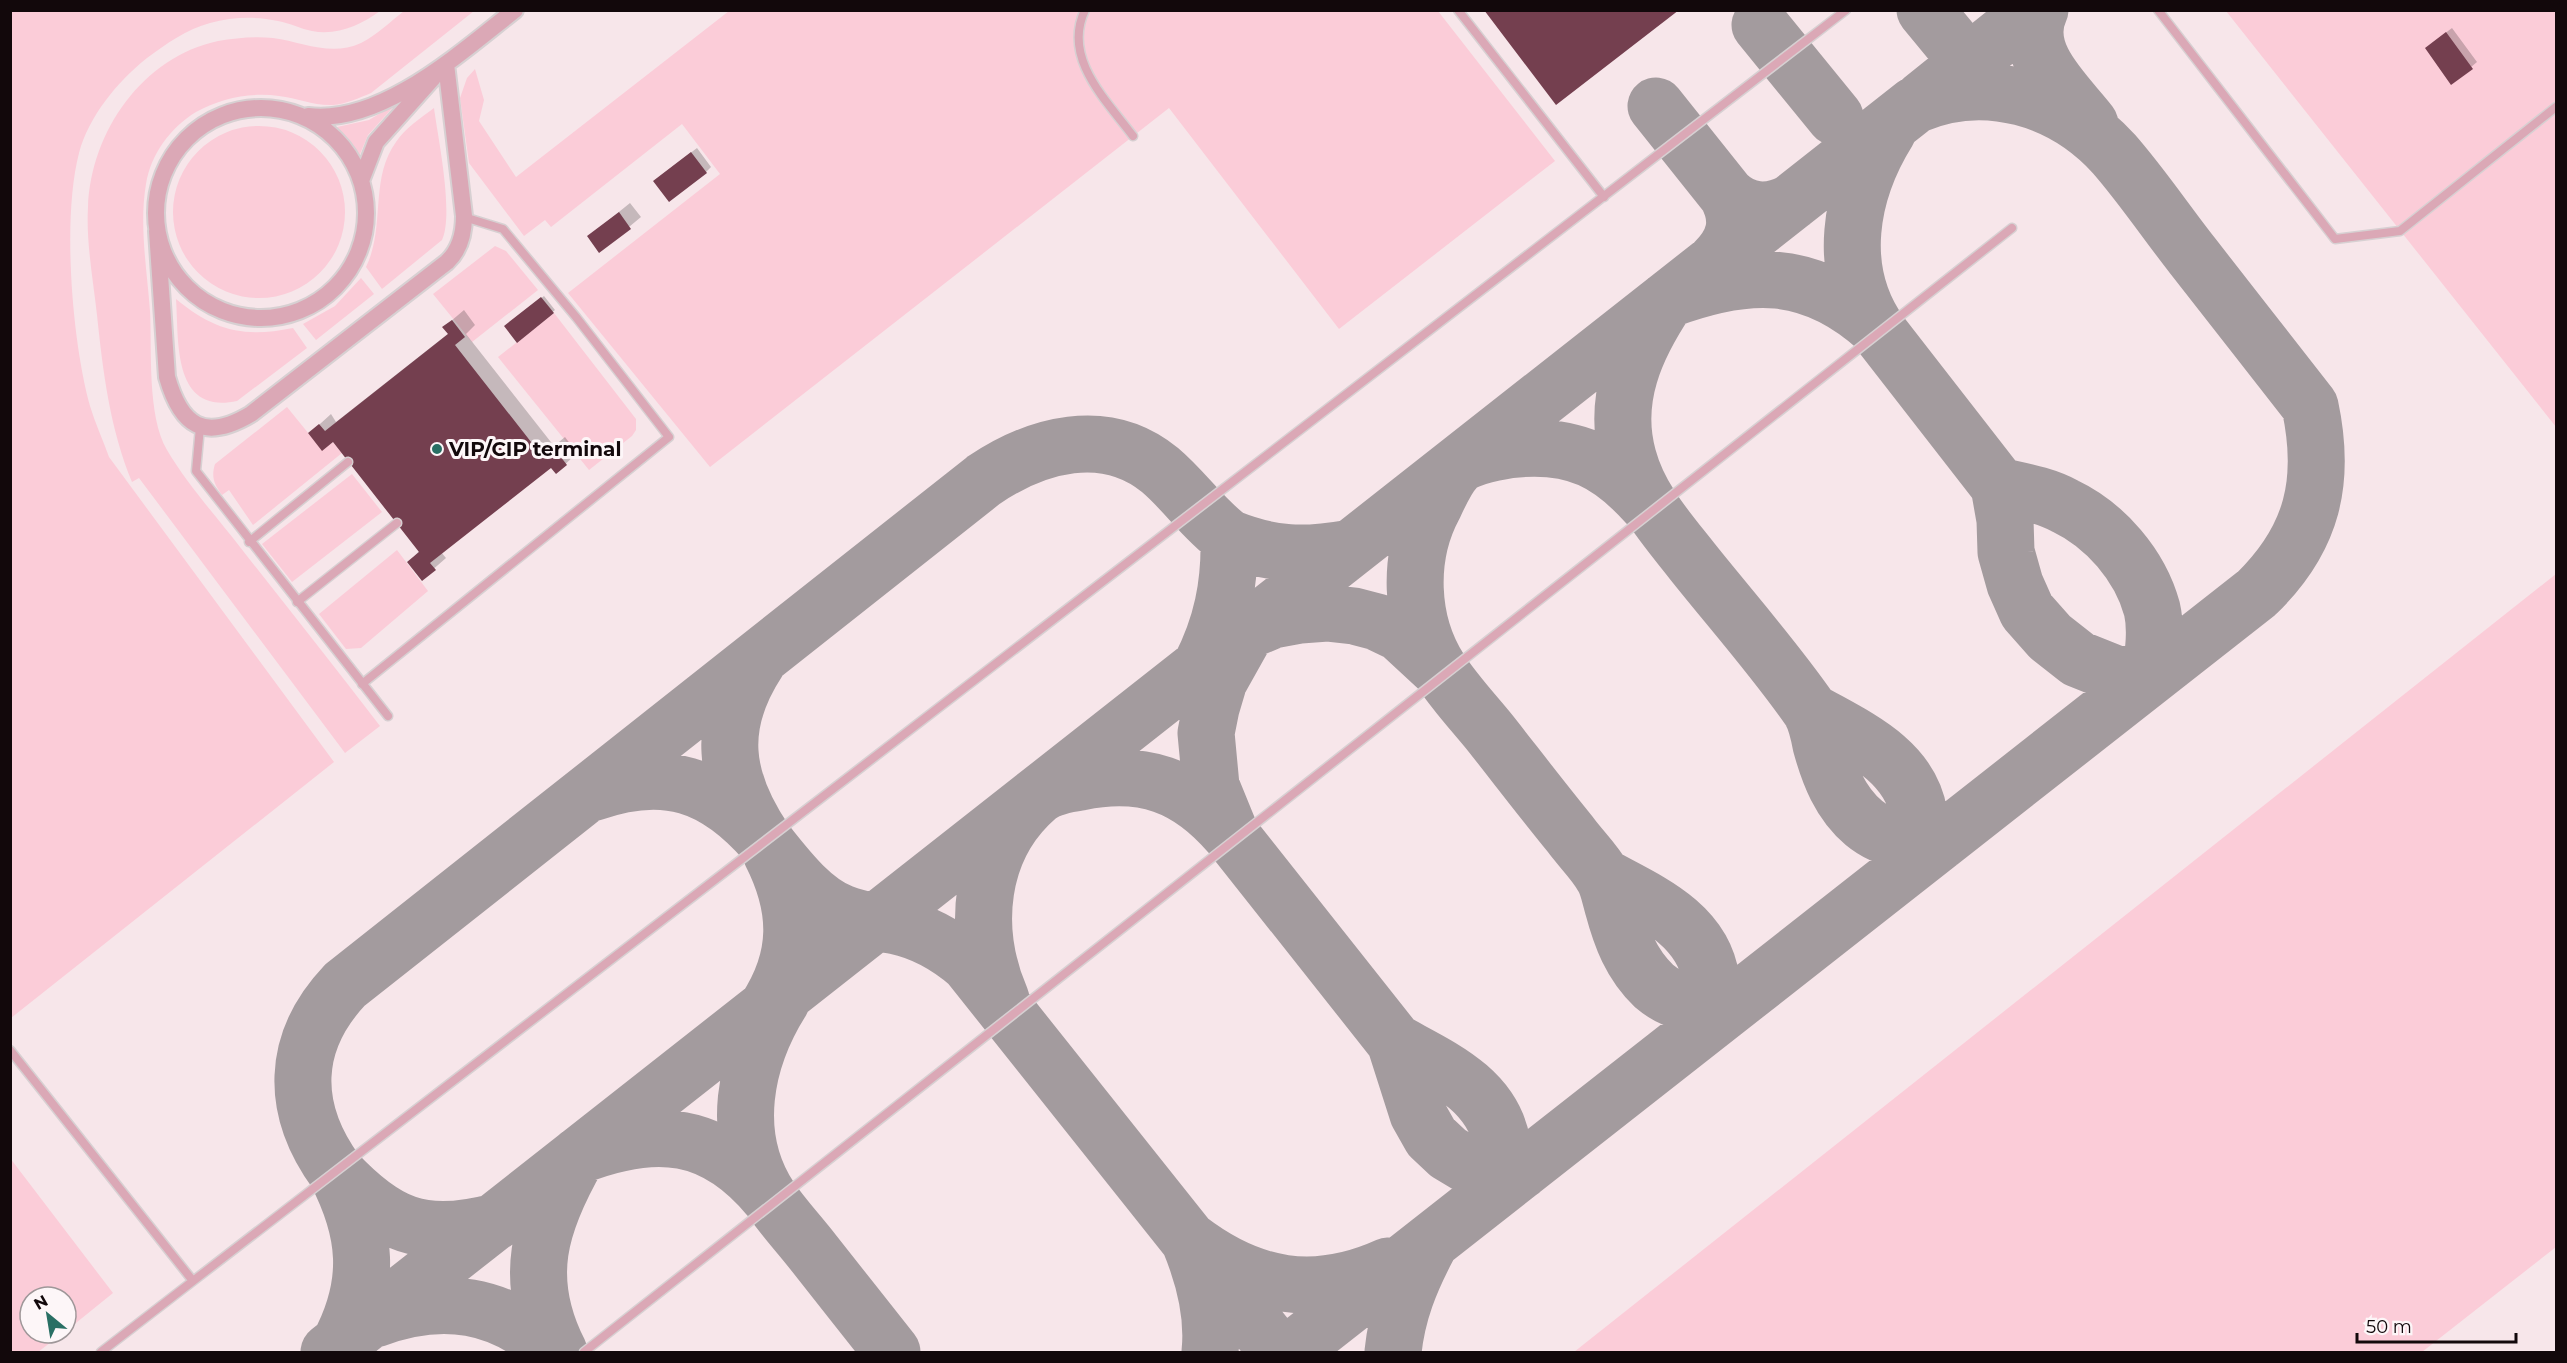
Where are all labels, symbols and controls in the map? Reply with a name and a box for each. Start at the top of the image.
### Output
place label: VIP/CIP terminal [448,437,621,461]
marker: VIP/CIP terminal [430,442,444,456]
north arrow [18,1285,78,1345]
text: N [30,1291,51,1314]
scale bar [2357,1306,2516,1344]
text: 50 m [2366,1316,2412,1338]

